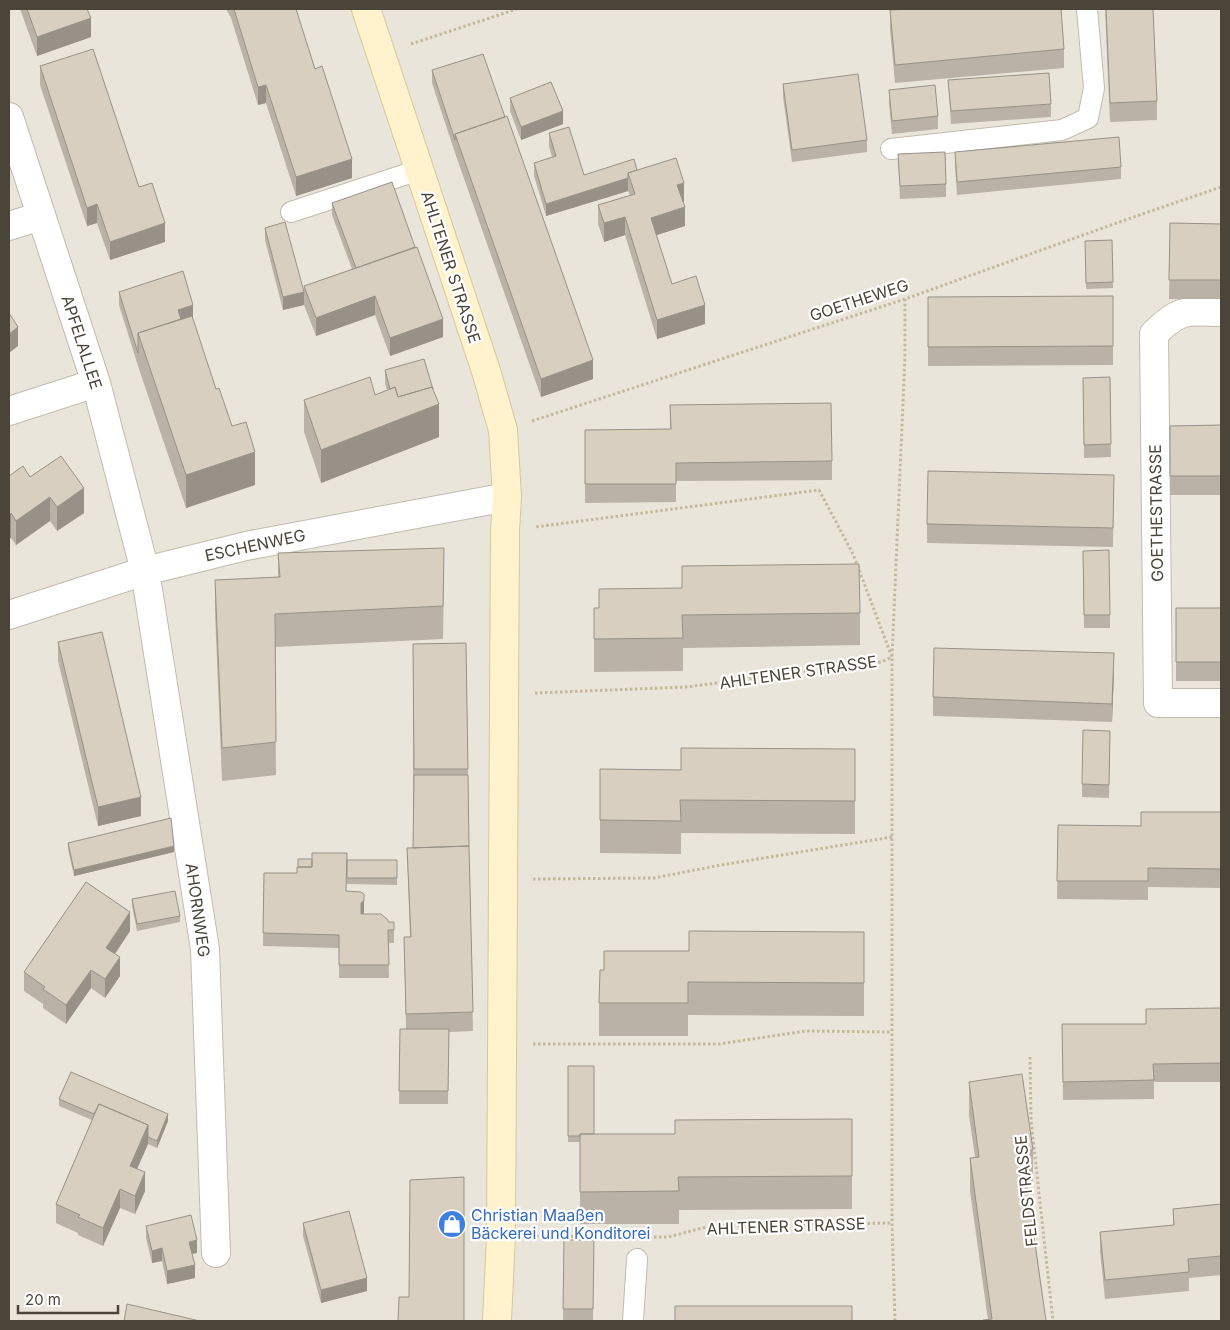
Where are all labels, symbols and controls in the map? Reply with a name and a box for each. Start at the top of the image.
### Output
street label: AHLTENER STRASSE [417,188,485,346]
street label: GOETHEWEG [807,275,911,325]
street label: APFELALLEE [57,292,107,392]
street label: GOETHESTRASSE [1145,444,1167,582]
street label: ESCHENWEG [203,525,307,565]
street label: AHLTENER STRASSE [718,651,878,693]
street label: AHORNWEG [181,862,215,958]
street label: FELDSTRASSE [1010,1134,1042,1248]
place label: Christian Maaßen Bäckerei und Konditorei [471,1205,650,1243]
shop icon: Christian Maaßen Bäckerei und Konditorei [437,1209,467,1239]
street label: AHLTENER STRASSE [706,1213,866,1239]
scale bar [18,1282,118,1314]
text: 20 m [25,1290,61,1309]

